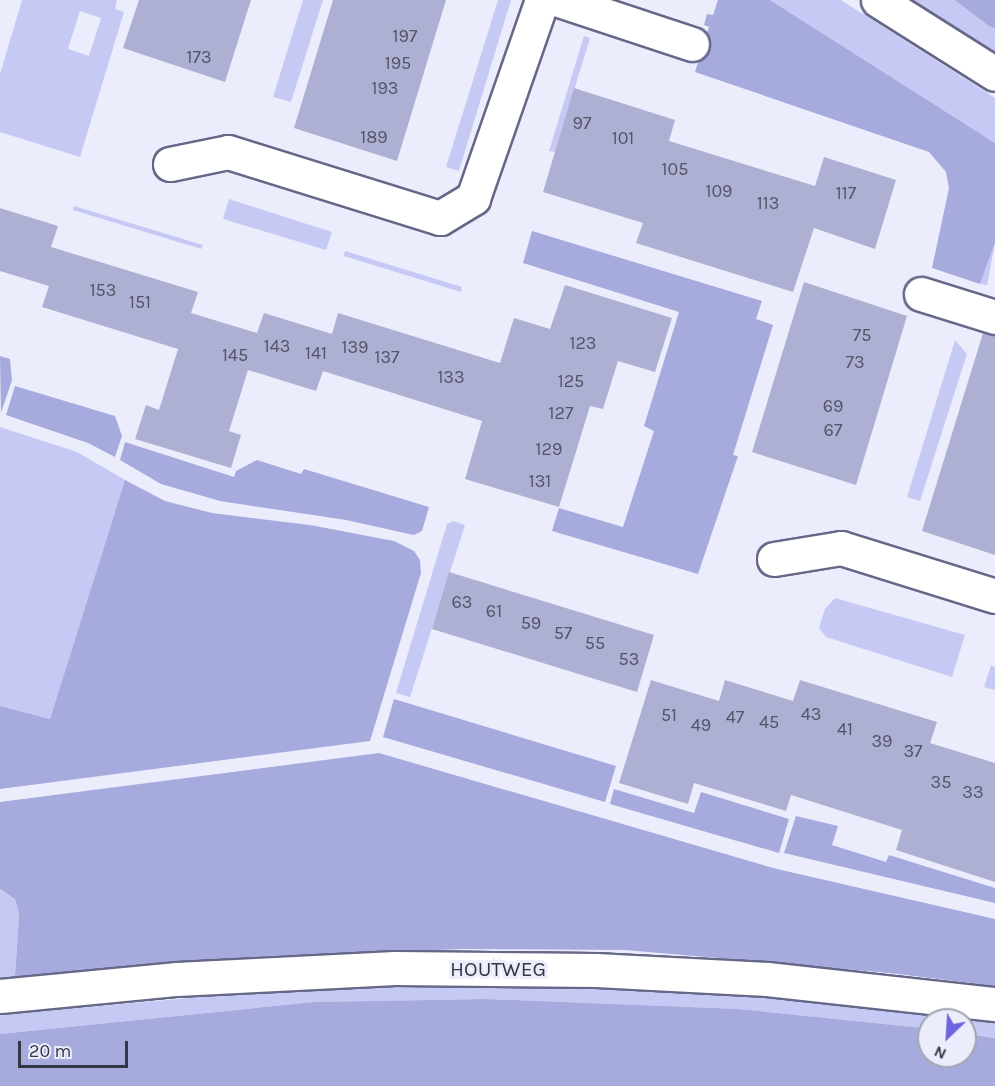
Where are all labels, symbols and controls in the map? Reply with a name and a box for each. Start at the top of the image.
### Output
house number: 197 [393,25,417,47]
house number: 173 [186,46,212,68]
house number: 195 [385,52,411,74]
house number: 193 [371,77,399,99]
house number: 97 [573,112,591,134]
house number: 189 [360,126,388,148]
house number: 101 [612,127,634,149]
house number: 105 [662,158,688,180]
house number: 109 [705,180,733,202]
house number: 117 [836,182,856,204]
house number: 113 [757,192,779,214]
house number: 153 [90,279,116,301]
house number: 151 [129,291,151,313]
house number: 75 [853,324,871,346]
house number: 123 [569,332,597,354]
house number: 143 [264,335,290,357]
house number: 139 [341,336,369,358]
house number: 141 [305,342,327,364]
house number: 145 [222,344,248,366]
house number: 137 [374,346,400,368]
house number: 73 [845,351,865,373]
house number: 133 [437,366,465,388]
house number: 125 [558,370,584,392]
house number: 69 [823,395,843,417]
house number: 127 [549,402,573,424]
house number: 67 [824,419,842,441]
house number: 129 [536,438,562,460]
house number: 131 [529,470,551,492]
house number: 63 [452,591,472,613]
house number: 61 [486,600,502,622]
house number: 59 [521,612,541,634]
house number: 57 [554,622,572,644]
house number: 55 [585,632,605,654]
house number: 53 [619,648,639,670]
house number: 43 [801,703,821,725]
house number: 51 [661,704,677,726]
house number: 47 [726,706,744,728]
house number: 45 [759,711,779,733]
house number: 49 [691,714,711,736]
house number: 41 [837,718,853,740]
house number: 39 [871,730,893,752]
house number: 37 [903,740,923,762]
house number: 35 [931,771,951,793]
house number: 33 [962,781,984,803]
street label: HOUTWEG [450,956,546,982]
north arrow [917,1008,977,1068]
scale bar [21,1029,130,1067]
text: 20 m [29,1040,71,1062]
text: N [931,1042,949,1064]

